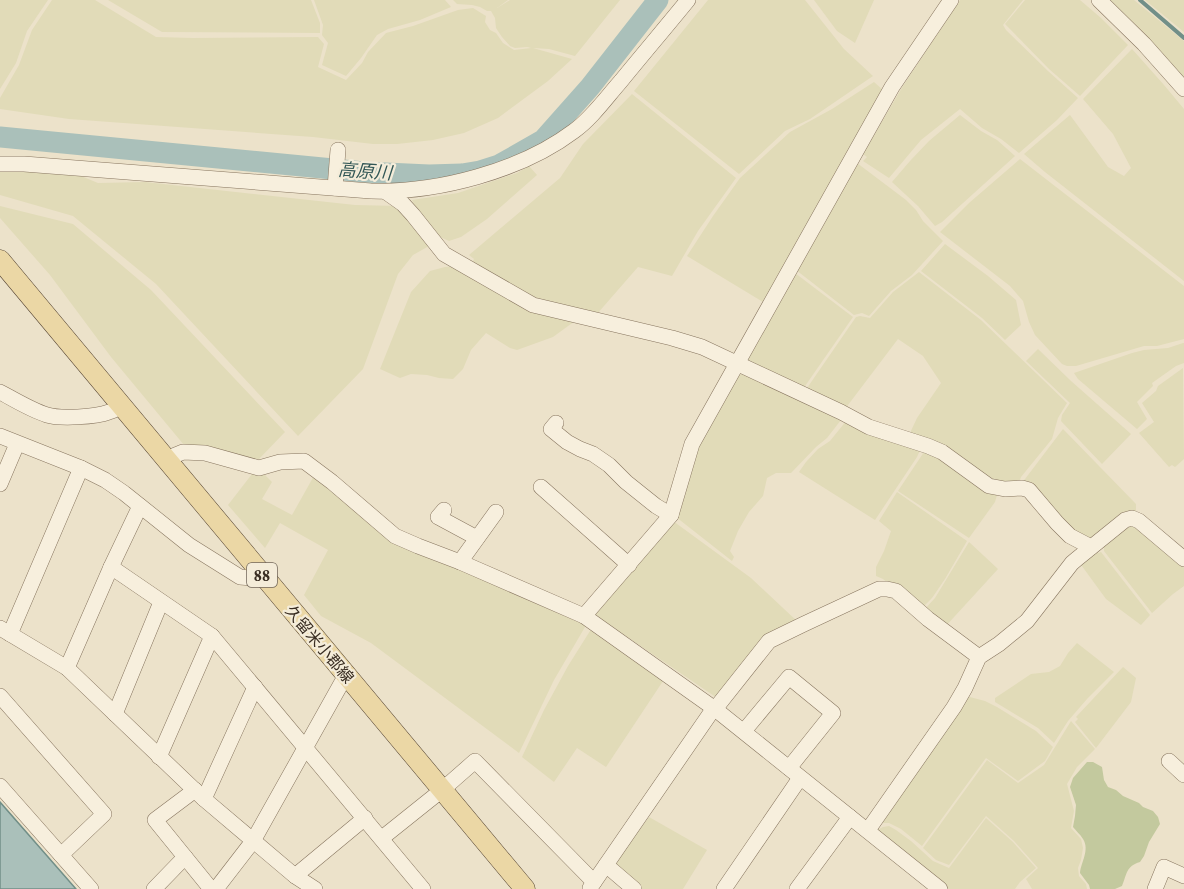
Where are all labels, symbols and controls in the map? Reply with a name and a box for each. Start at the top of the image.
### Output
water label: 高原川 [337,157,395,185]
road number: 88 [247,563,277,587]
street label: 久留米小郡線 [281,600,359,688]

